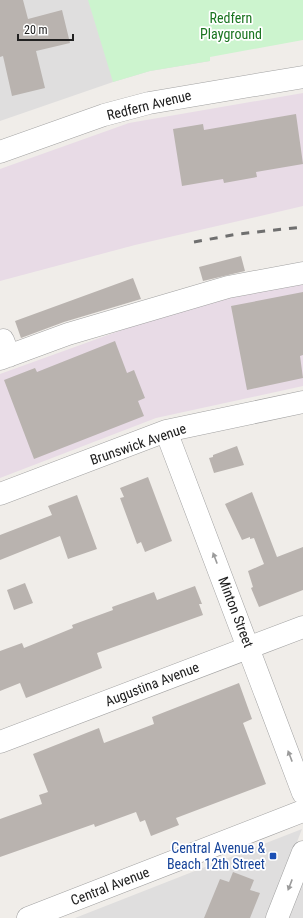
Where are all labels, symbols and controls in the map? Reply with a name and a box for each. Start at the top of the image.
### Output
park label: Redfern Playground [200,10,262,42]
scale bar [18,16,73,42]
text: 20 m [24,23,48,37]
street label: Redfern Avenue [105,87,193,123]
street label: Brunswick Avenue [88,420,189,468]
one-way arrow [212,552,218,564]
street label: Minton Street [215,574,257,650]
street label: Augustina Avenue [103,659,202,709]
one-way arrow [287,750,293,762]
place label: Central Avenue & Beach 12th Street [167,840,265,872]
marker: Central Avenue & Beach 12th Street [268,851,278,861]
street label: Central Avenue [68,864,152,908]
one-way arrow [287,880,293,892]

